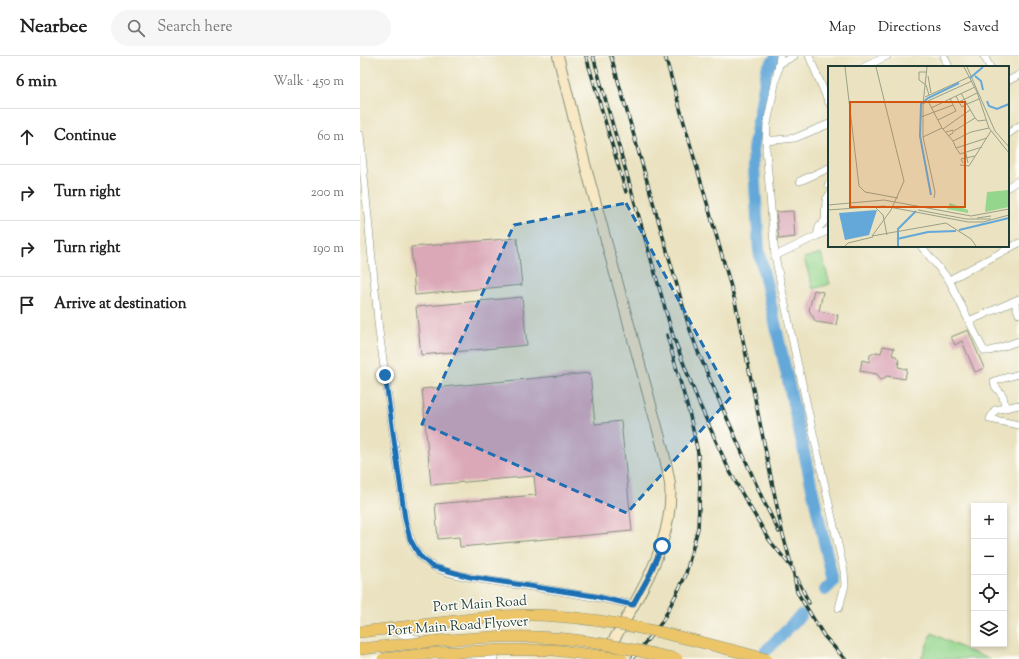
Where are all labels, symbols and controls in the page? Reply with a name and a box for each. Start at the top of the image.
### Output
search box [111,10,391,46]
text: Nearbee [20,14,87,41]
icon: search [125,17,147,39]
text: Search here [157,17,233,38]
text: Map [829,18,856,38]
text: Directions [878,18,941,38]
text: Saved [963,18,999,38]
inset map [828,66,1009,247]
text: 6 min [16,70,57,94]
text: Walk · 450 m [273,73,344,91]
icon: ahead [16,126,38,148]
text: Continue [54,126,116,147]
text: 60 m [317,128,344,146]
icon: right [16,182,38,204]
text: Turn right [54,182,120,203]
text: 200 m [311,184,344,202]
icon: right [16,238,38,260]
text: Turn right [54,238,120,259]
text: 190 m [313,240,344,258]
icon: arrive [16,294,38,316]
text: Arrive at destination [54,294,187,315]
route end [376,366,394,384]
map controls [971,503,1007,647]
button: + [971,503,1007,539]
route start [653,537,671,555]
button: − [971,539,1007,575]
button: locate [971,575,1007,611]
street label: Port Main Road [432,592,528,618]
button: layers [971,611,1007,647]
street label: Port Main Road Flyover [387,612,530,642]

